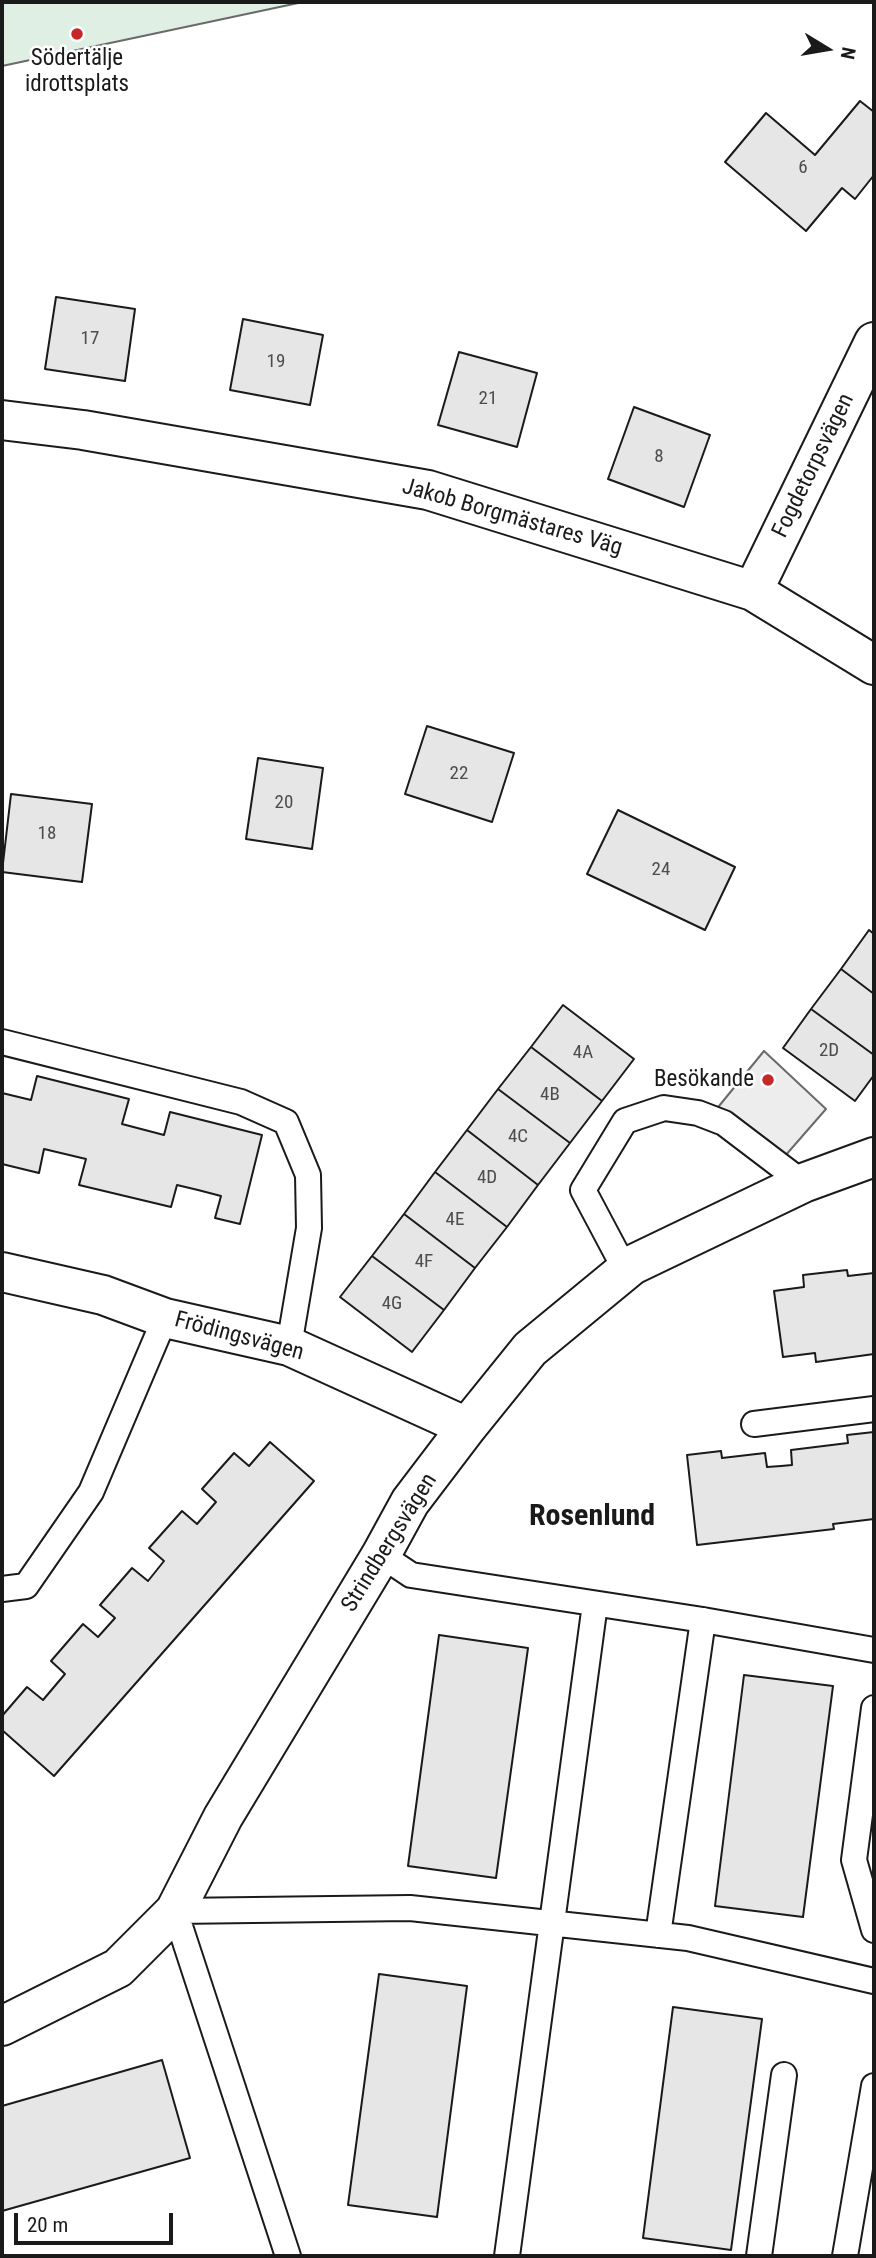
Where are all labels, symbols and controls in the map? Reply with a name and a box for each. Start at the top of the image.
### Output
north arrow [792,14,862,84]
marker: Södertälje idrottsplats [69,26,85,42]
place label: Södertälje idrottsplats [25,45,129,99]
text: N [836,45,861,61]
house number: 6 [798,157,808,179]
house number: 17 [81,328,99,350]
house number: 19 [267,351,285,373]
house number: 21 [479,388,497,410]
street label: Fogdetorpsvägen [767,389,861,543]
house number: 8 [654,446,664,468]
street label: Jakob Borgmästares Väg [399,473,625,563]
house number: 22 [450,763,468,785]
house number: 20 [275,792,293,814]
house number: 18 [38,823,56,845]
house number: 24 [652,859,670,881]
house number: 2D [819,1040,839,1062]
house number: 4A [573,1042,593,1064]
place label: Besökande [654,1066,754,1094]
marker: Besökande [760,1072,776,1088]
house number: 4B [540,1084,560,1106]
house number: 4C [508,1126,528,1148]
house number: 4D [477,1167,497,1189]
house number: 4E [446,1209,464,1231]
house number: 4F [415,1251,433,1273]
house number: 4G [382,1293,402,1315]
street label: Frödingsvägen [171,1306,307,1368]
street label: Strindbergsvägen [336,1469,444,1617]
district label: Rosenlund [529,1499,655,1535]
scale bar [18,2198,177,2242]
text: 20 m [27,2213,68,2237]

